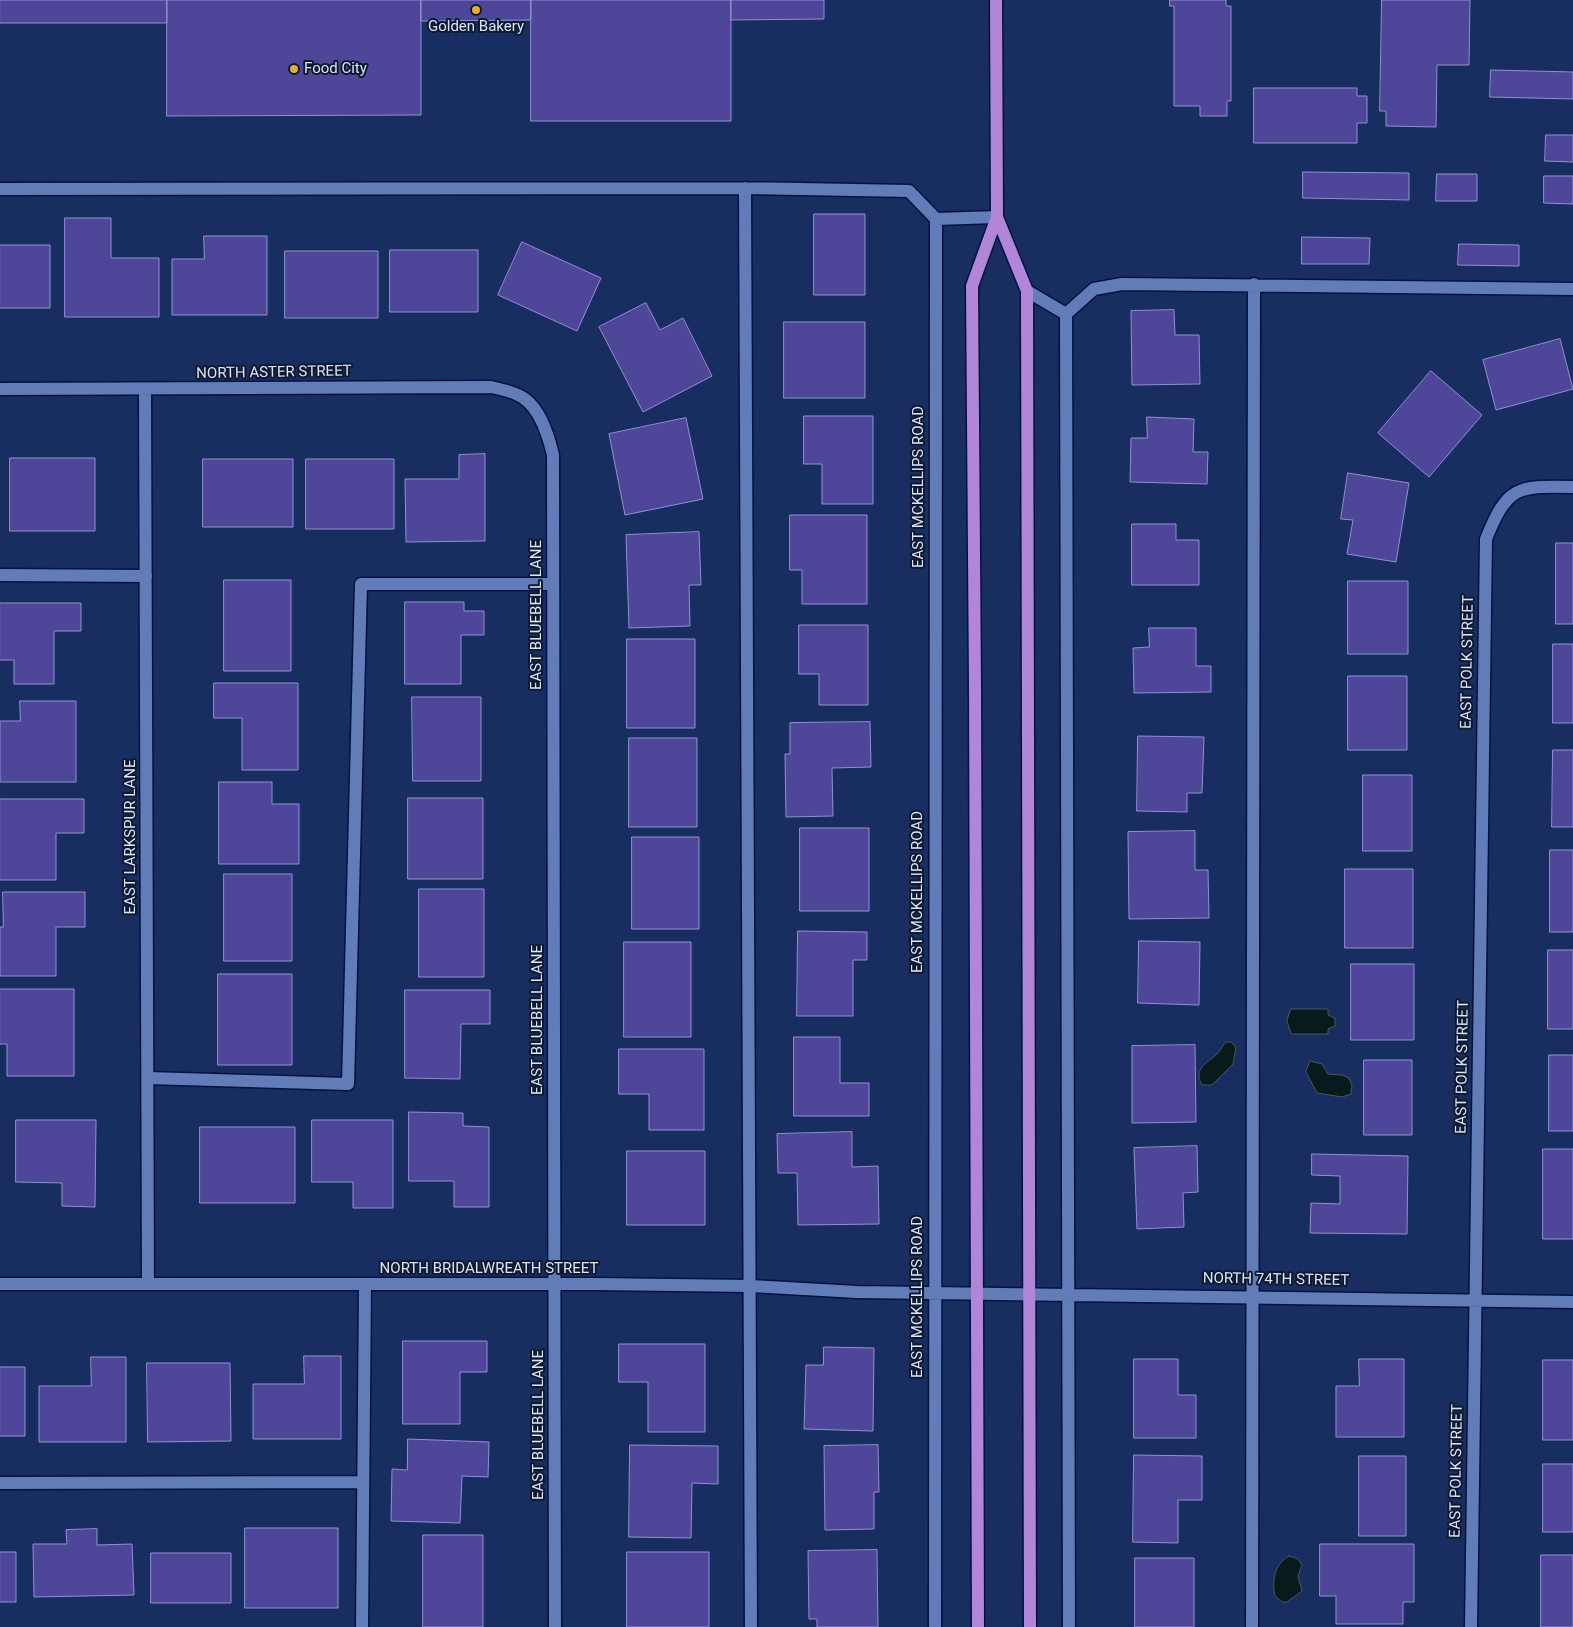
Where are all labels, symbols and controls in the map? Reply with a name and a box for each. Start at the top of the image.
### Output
marker: Golden Bakery [470,4,482,16]
place label: Golden Bakery [428,18,524,36]
place label: Food City [304,60,367,78]
marker: Food City [288,63,300,75]
street label: NORTH ASTER STREET [196,363,352,383]
street label: EAST MCKELLIPS ROAD [910,406,928,568]
street label: EAST BLUEBELL LANE [528,540,546,690]
street label: EAST POLK STREET [1458,595,1478,729]
street label: EAST LARKSPUR LANE [122,760,140,914]
street label: EAST MCKELLIPS ROAD [909,811,927,973]
street label: EAST BLUEBELL LANE [529,945,547,1095]
street label: EAST POLK STREET [1453,1000,1473,1134]
street label: EAST MCKELLIPS ROAD [909,1216,927,1378]
street label: NORTH BRIDALWREATH STREET [380,1260,598,1278]
street label: NORTH 74TH STREET [1203,1270,1349,1290]
street label: EAST BLUEBELL LANE [530,1350,548,1500]
street label: EAST POLK STREET [1447,1404,1467,1538]

